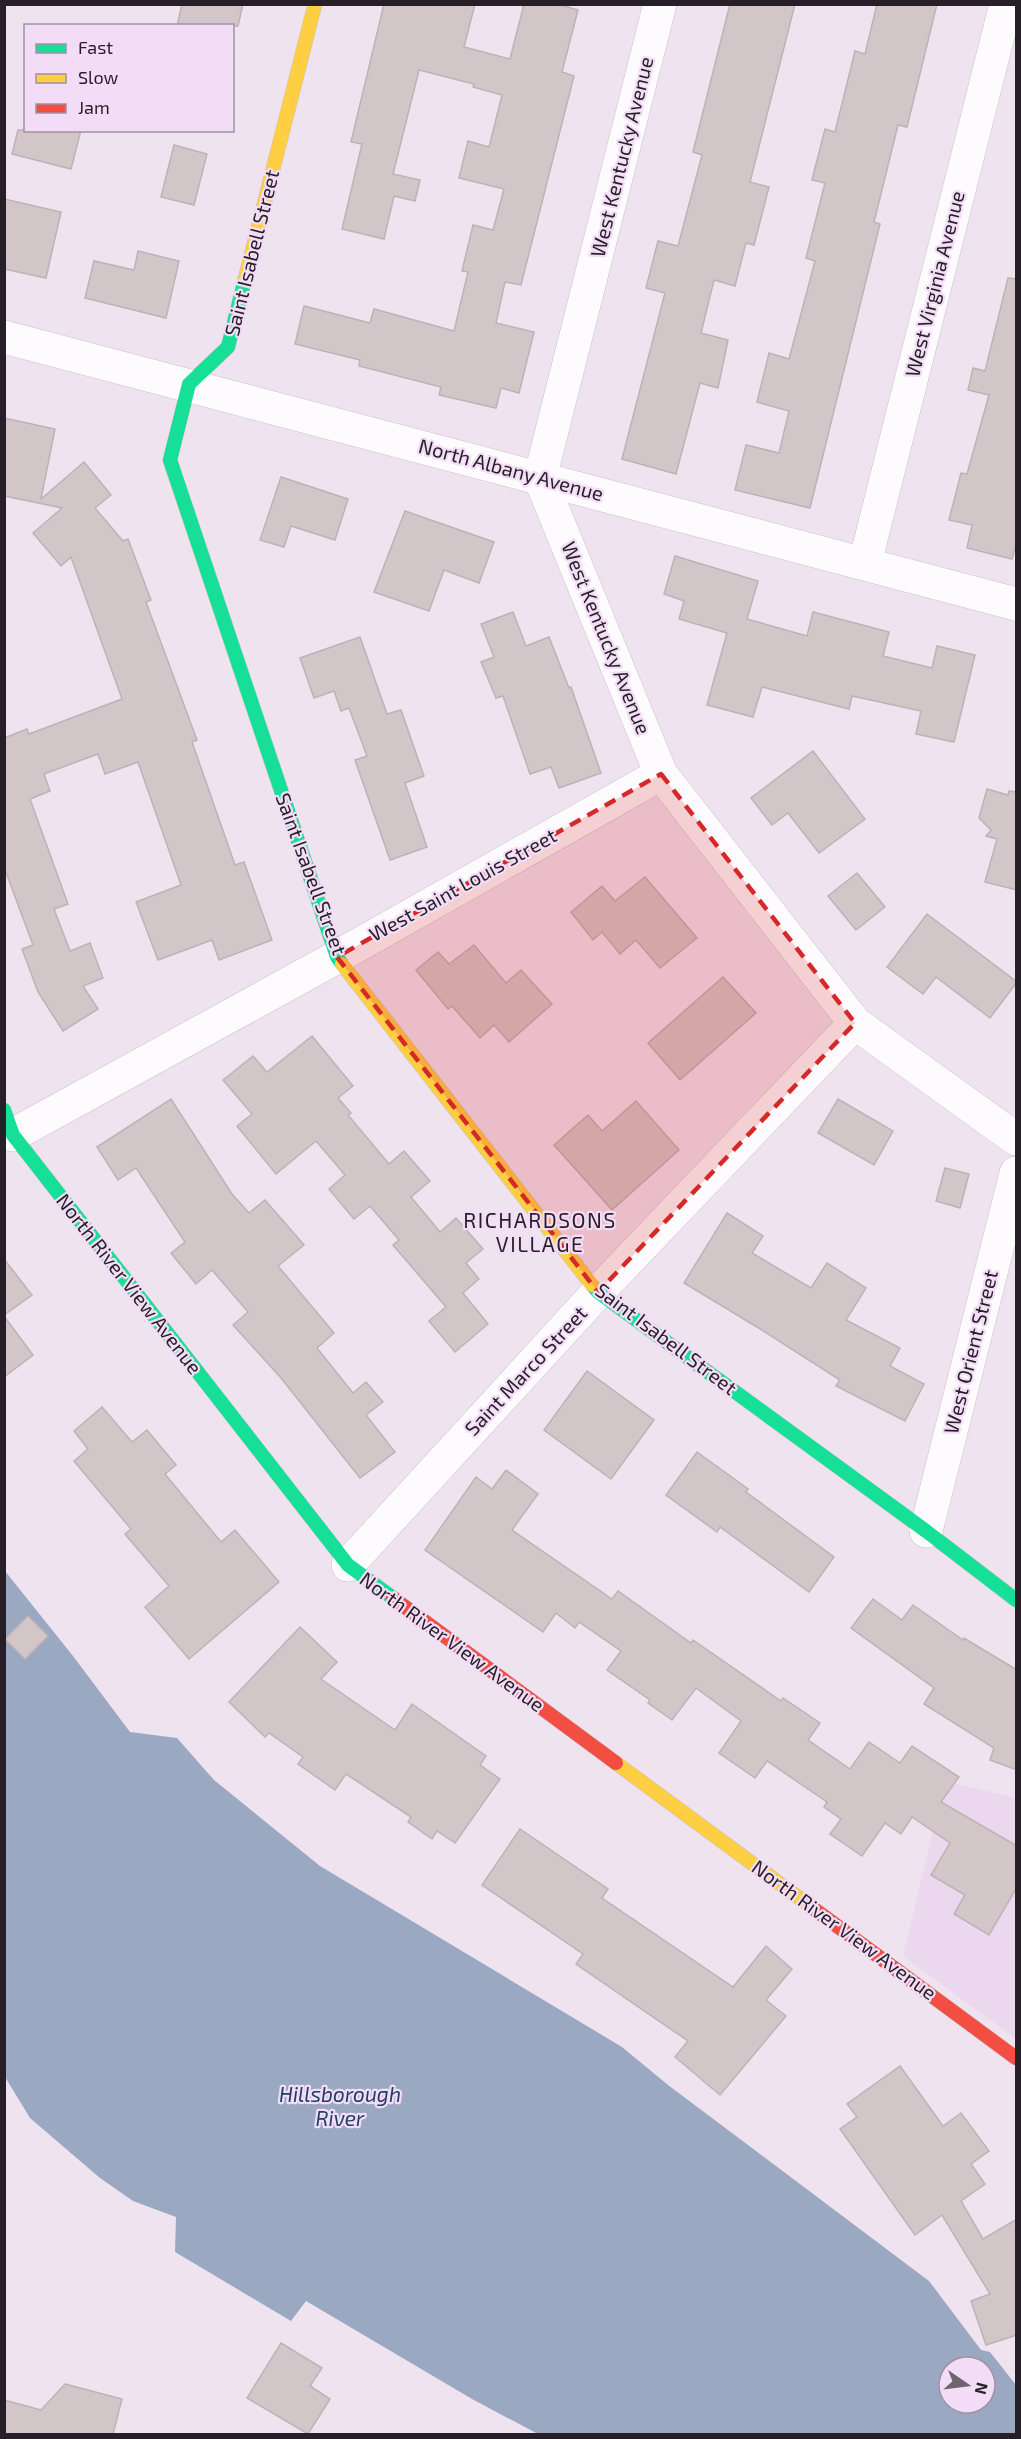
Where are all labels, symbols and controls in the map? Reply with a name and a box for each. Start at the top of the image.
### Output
legend [24,24,234,132]
text: Fast [78,36,113,58]
street label: West Kentucky Avenue [585,54,658,259]
text: Slow [78,66,119,88]
text: Jam [78,96,110,118]
street label: Saint Isabell Street [219,167,283,339]
street label: West Virginia Avenue [899,188,969,379]
street label: North Albany Avenue [416,433,606,505]
street label: West Kentucky Avenue [557,538,657,737]
street label: Saint Isabell Street [271,789,353,958]
street label: West Saint Louis Street [365,822,561,946]
street label: North River View Avenue [52,1188,208,1378]
district label: RICHARDSONS VILLAGE [463,1207,617,1256]
street label: West Orient Street [938,1267,1002,1436]
street label: Saint Isabell Street [591,1277,742,1399]
street label: Saint Marco Street [459,1300,592,1440]
street label: North River View Avenue [356,1566,550,1716]
street label: North River View Avenue [748,1854,942,2004]
water label: Hillsborough River [279,2081,401,2130]
north arrow [937,2355,997,2415]
text: N [971,2381,993,2397]

